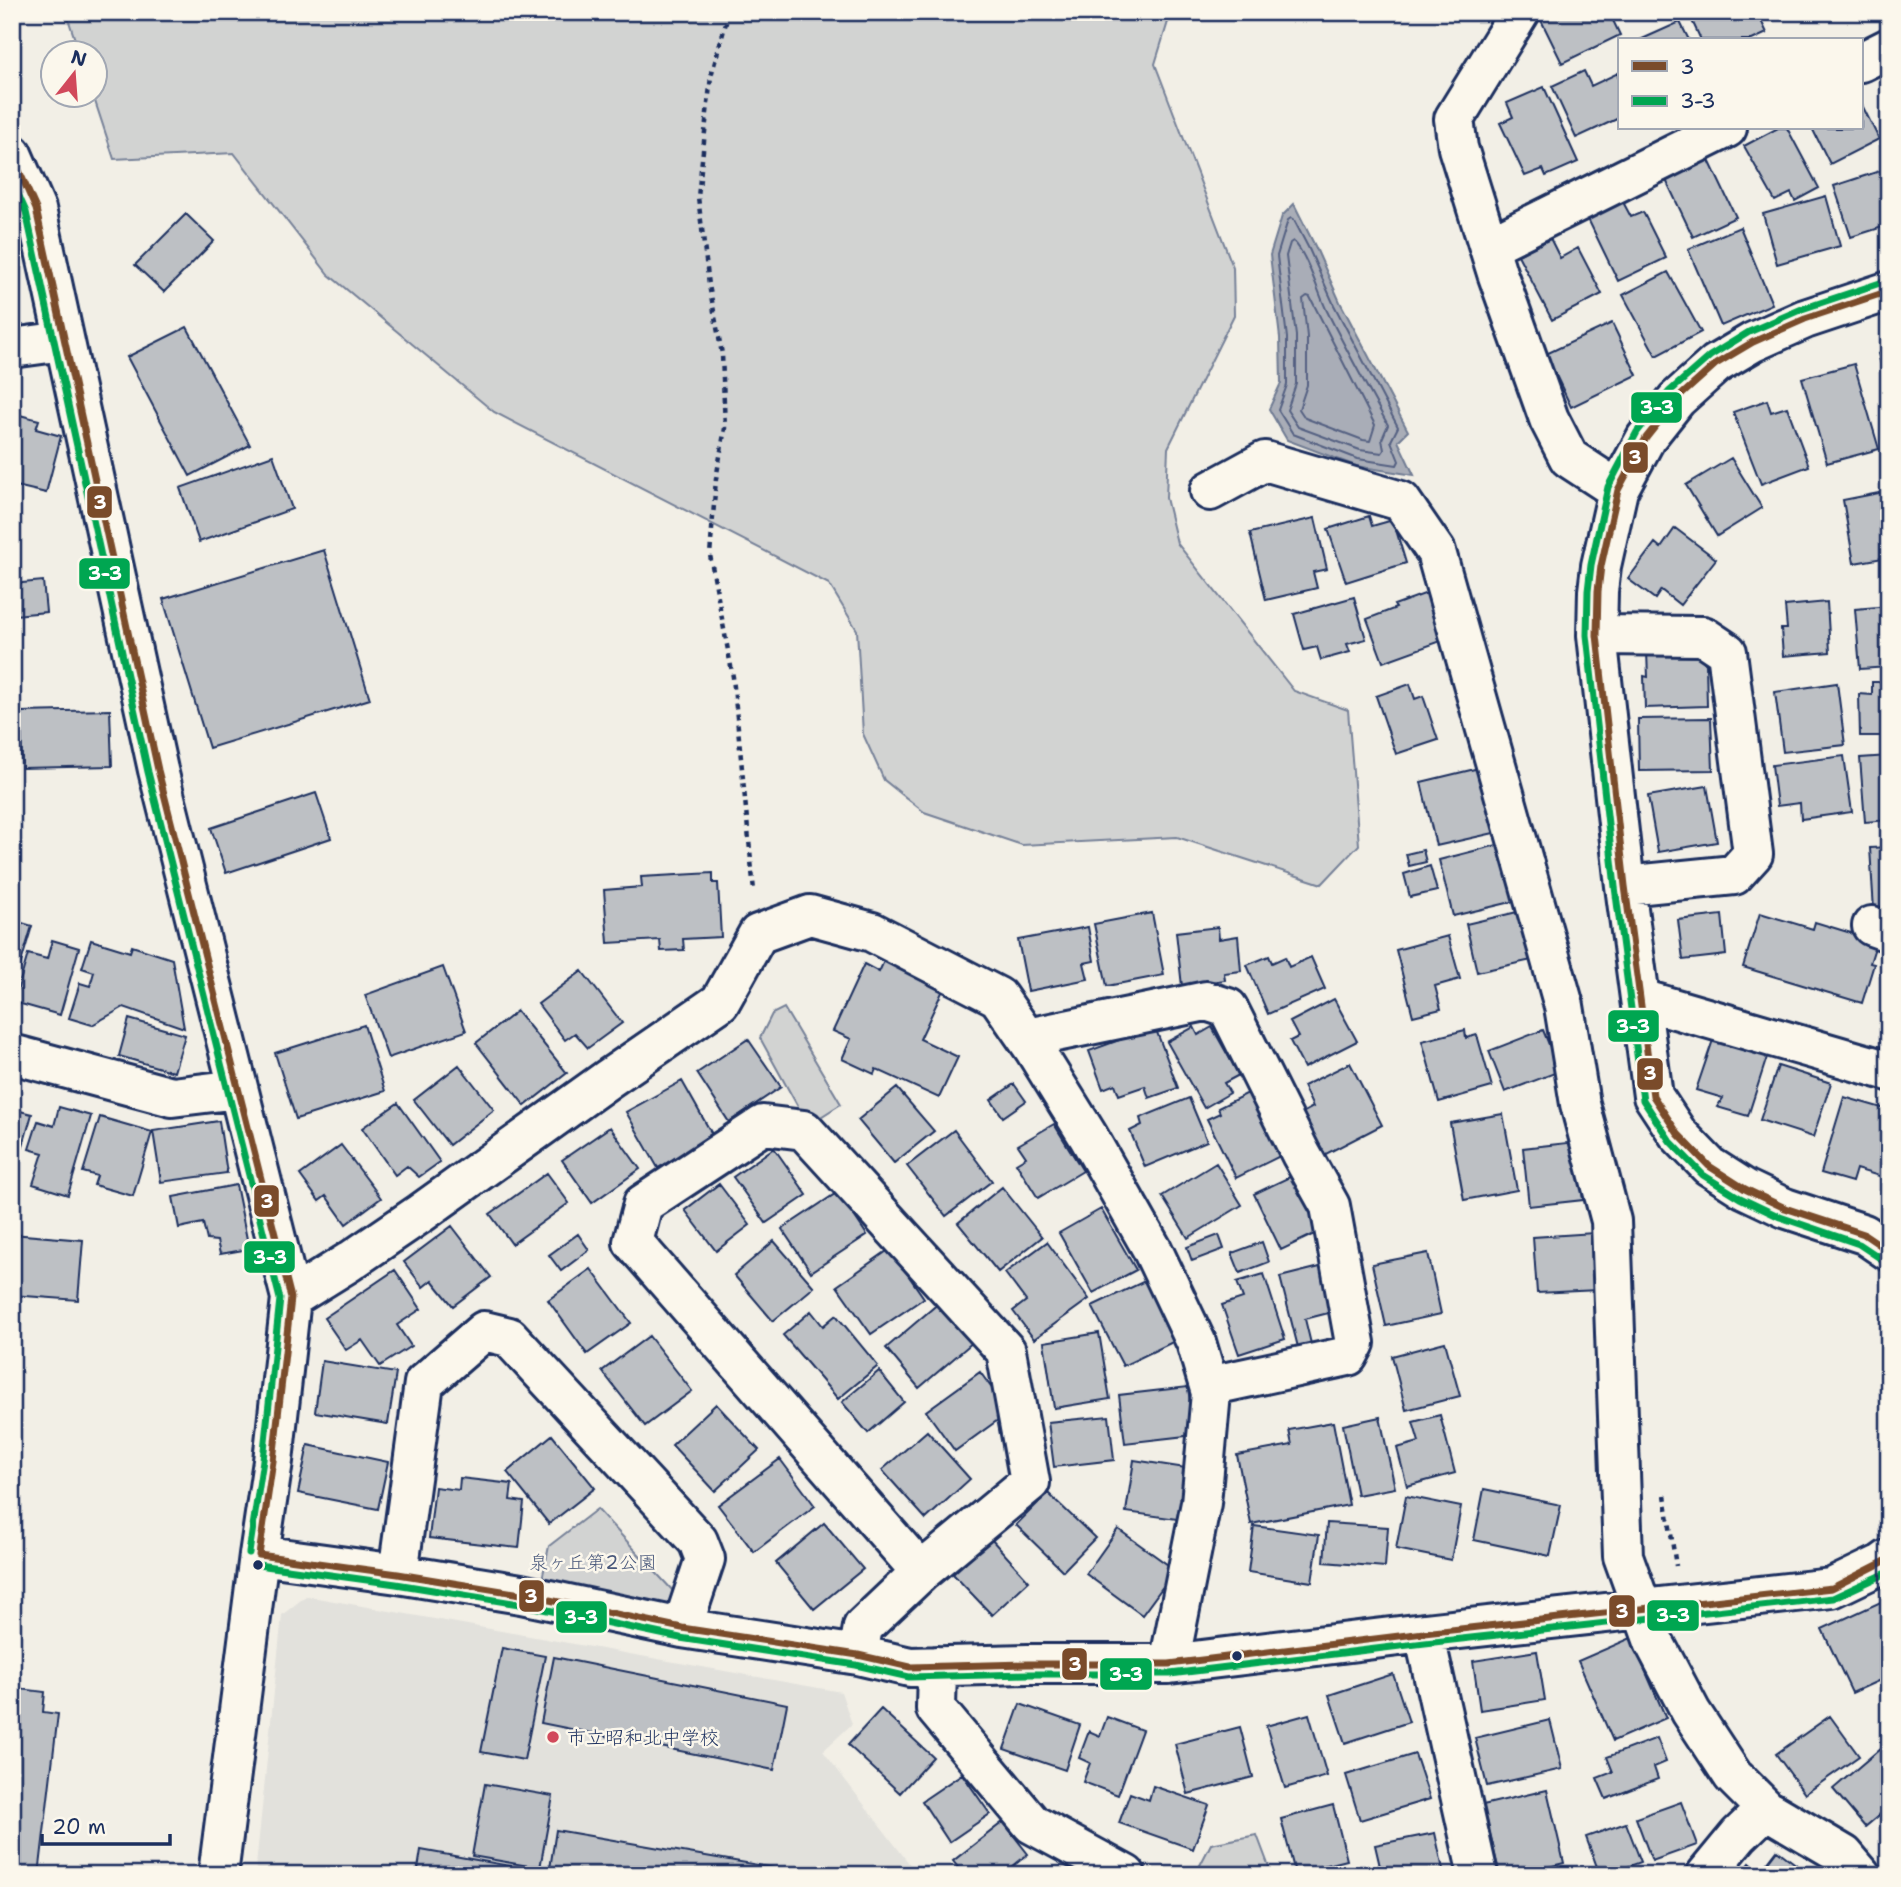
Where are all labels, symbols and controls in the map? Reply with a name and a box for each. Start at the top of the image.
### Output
north arrow [38,38,108,108]
legend [1618,38,1862,130]
text: N [68,44,90,72]
text: 3 [1680,53,1695,81]
text: 3-3 [1680,87,1716,115]
line badge: 3-3 [1630,391,1683,424]
text: 3-3 [1640,395,1674,420]
line badge: 3 [1622,441,1649,474]
text: 3 [1628,445,1642,470]
line badge: 3 [86,485,113,519]
text: 3 [93,490,107,515]
line badge: 3-3 [78,557,131,590]
text: 3-3 [88,561,122,586]
line badge: 3-3 [1607,1009,1660,1043]
text: 3-3 [1616,1014,1650,1039]
line badge: 3 [1636,1057,1664,1091]
text: 3 [1643,1061,1657,1086]
line badge: 3 [253,1184,280,1218]
text: 3 [260,1189,274,1214]
line badge: 3-3 [243,1240,296,1274]
text: 3-3 [253,1245,287,1270]
park label: 泉ヶ丘第2公園 [529,1550,657,1575]
unlabelled marker [251,1558,265,1572]
line badge: 3 [518,1579,545,1613]
text: 3 [524,1584,538,1609]
line badge: 3 [1608,1594,1636,1628]
text: 3 [1615,1599,1629,1624]
line badge: 3-3 [1646,1599,1700,1632]
line badge: 3-3 [555,1600,608,1634]
text: 3-3 [1656,1603,1690,1628]
text: 3-3 [564,1605,598,1630]
line badge: 3 [1061,1647,1088,1681]
unlabelled marker [1230,1649,1244,1663]
text: 3 [1068,1652,1082,1677]
line badge: 3-3 [1099,1657,1153,1691]
text: 3-3 [1109,1662,1143,1687]
place label: 市立昭和北中学校 [567,1725,719,1750]
marker: 市立昭和北中学校 [545,1729,561,1745]
scale bar [42,1803,170,1847]
text: 20 m [52,1813,106,1841]

